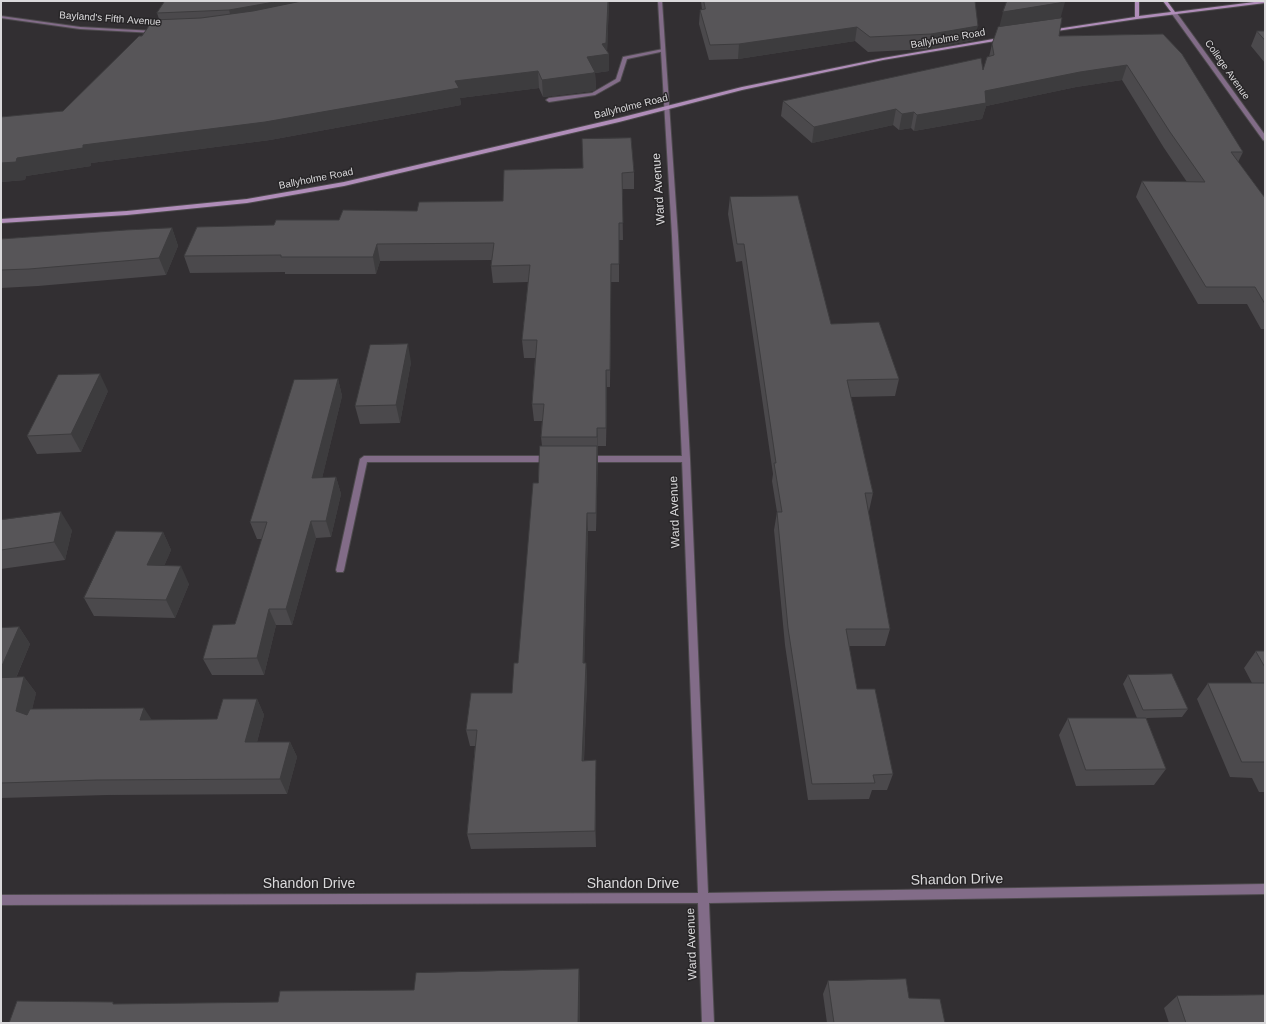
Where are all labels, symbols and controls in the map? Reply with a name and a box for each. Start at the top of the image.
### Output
street label: Bayland's Fifth Avenue [59,9,161,29]
street label: Ballyholme Road [910,27,986,51]
street label: College Avenue [1202,38,1252,102]
street label: Ballyholme Road [593,92,669,122]
street label: Ward Avenue [649,153,669,225]
street label: Ballyholme Road [278,166,354,192]
street label: Ward Avenue [667,476,683,548]
street label: Shandon Drive [911,871,1003,889]
street label: Shandon Drive [263,876,355,892]
street label: Shandon Drive [587,876,679,892]
street label: Ward Avenue [684,908,700,980]

